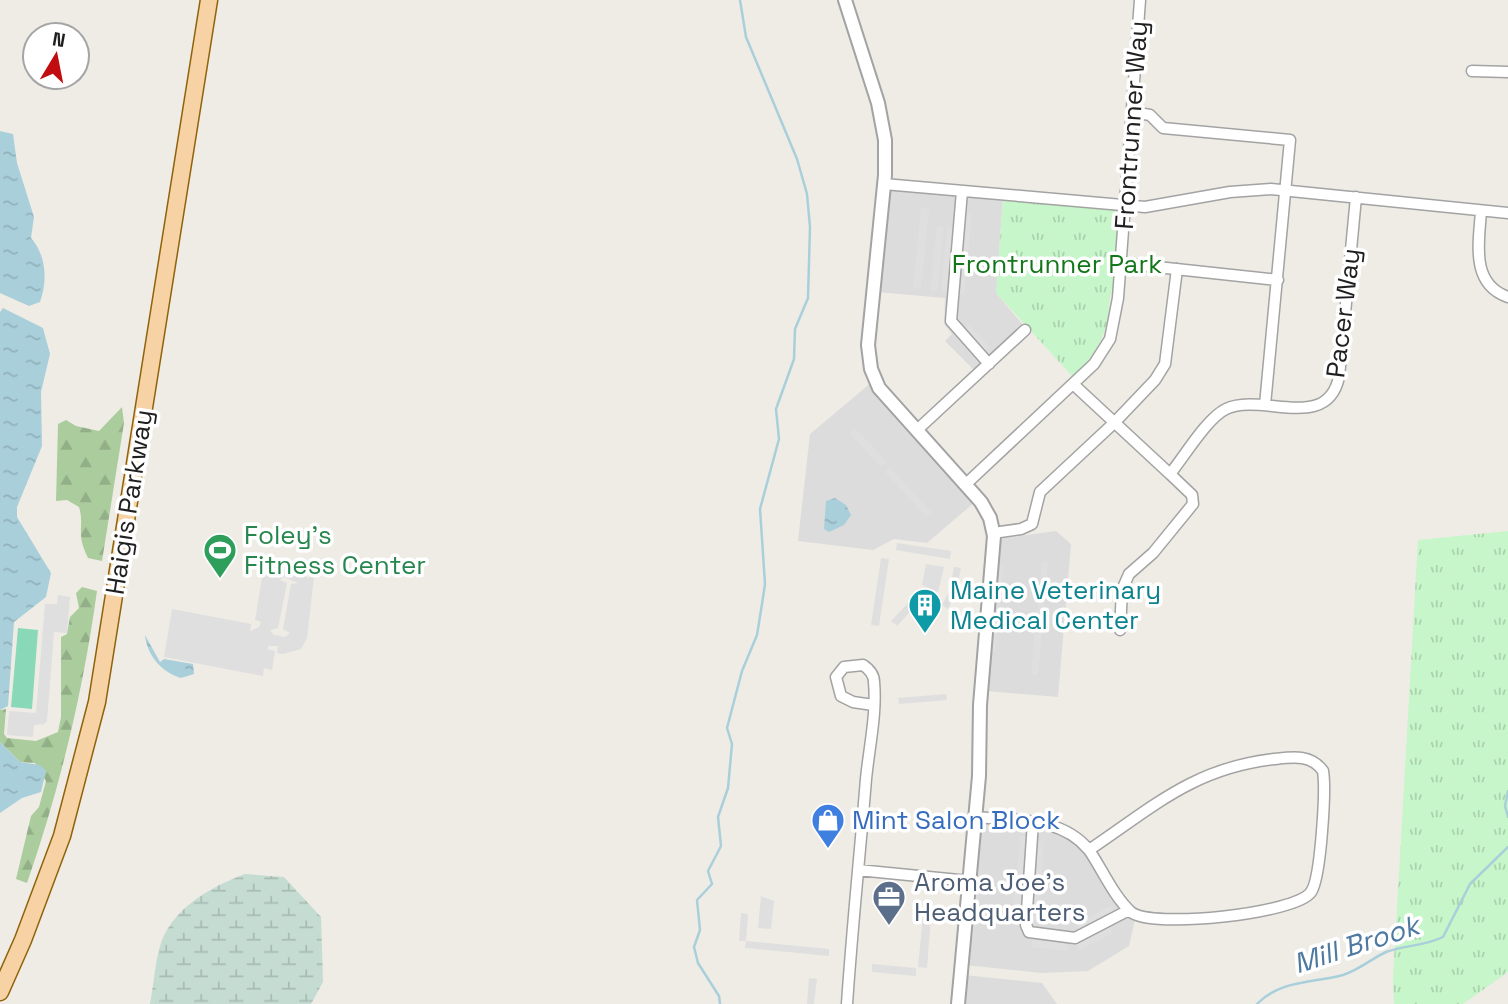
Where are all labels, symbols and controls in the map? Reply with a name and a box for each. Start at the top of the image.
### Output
street label: Frontrunner Way [1107,19,1155,231]
north arrow [21,21,91,91]
text: N [50,26,67,53]
street label: Pacer Way [1318,246,1368,380]
park label: Frontrunner Park [952,247,1162,281]
street label: Haigis Parkway [98,407,160,597]
place label: Foley's Fitness Center [244,518,426,582]
sports icon: Foley's Fitness Center [201,531,239,580]
place label: Maine Veterinary Medical Center [950,573,1161,637]
building icon: Maine Veterinary Medical Center [906,586,944,635]
shop icon: Mint Salon Block [809,801,847,850]
place label: Mint Salon Block [852,803,1060,837]
place label: Aroma Joe's Headquarters [914,865,1085,929]
office icon: Aroma Joe's Headquarters [870,878,908,927]
water label: Mill Brook [1289,906,1426,981]

